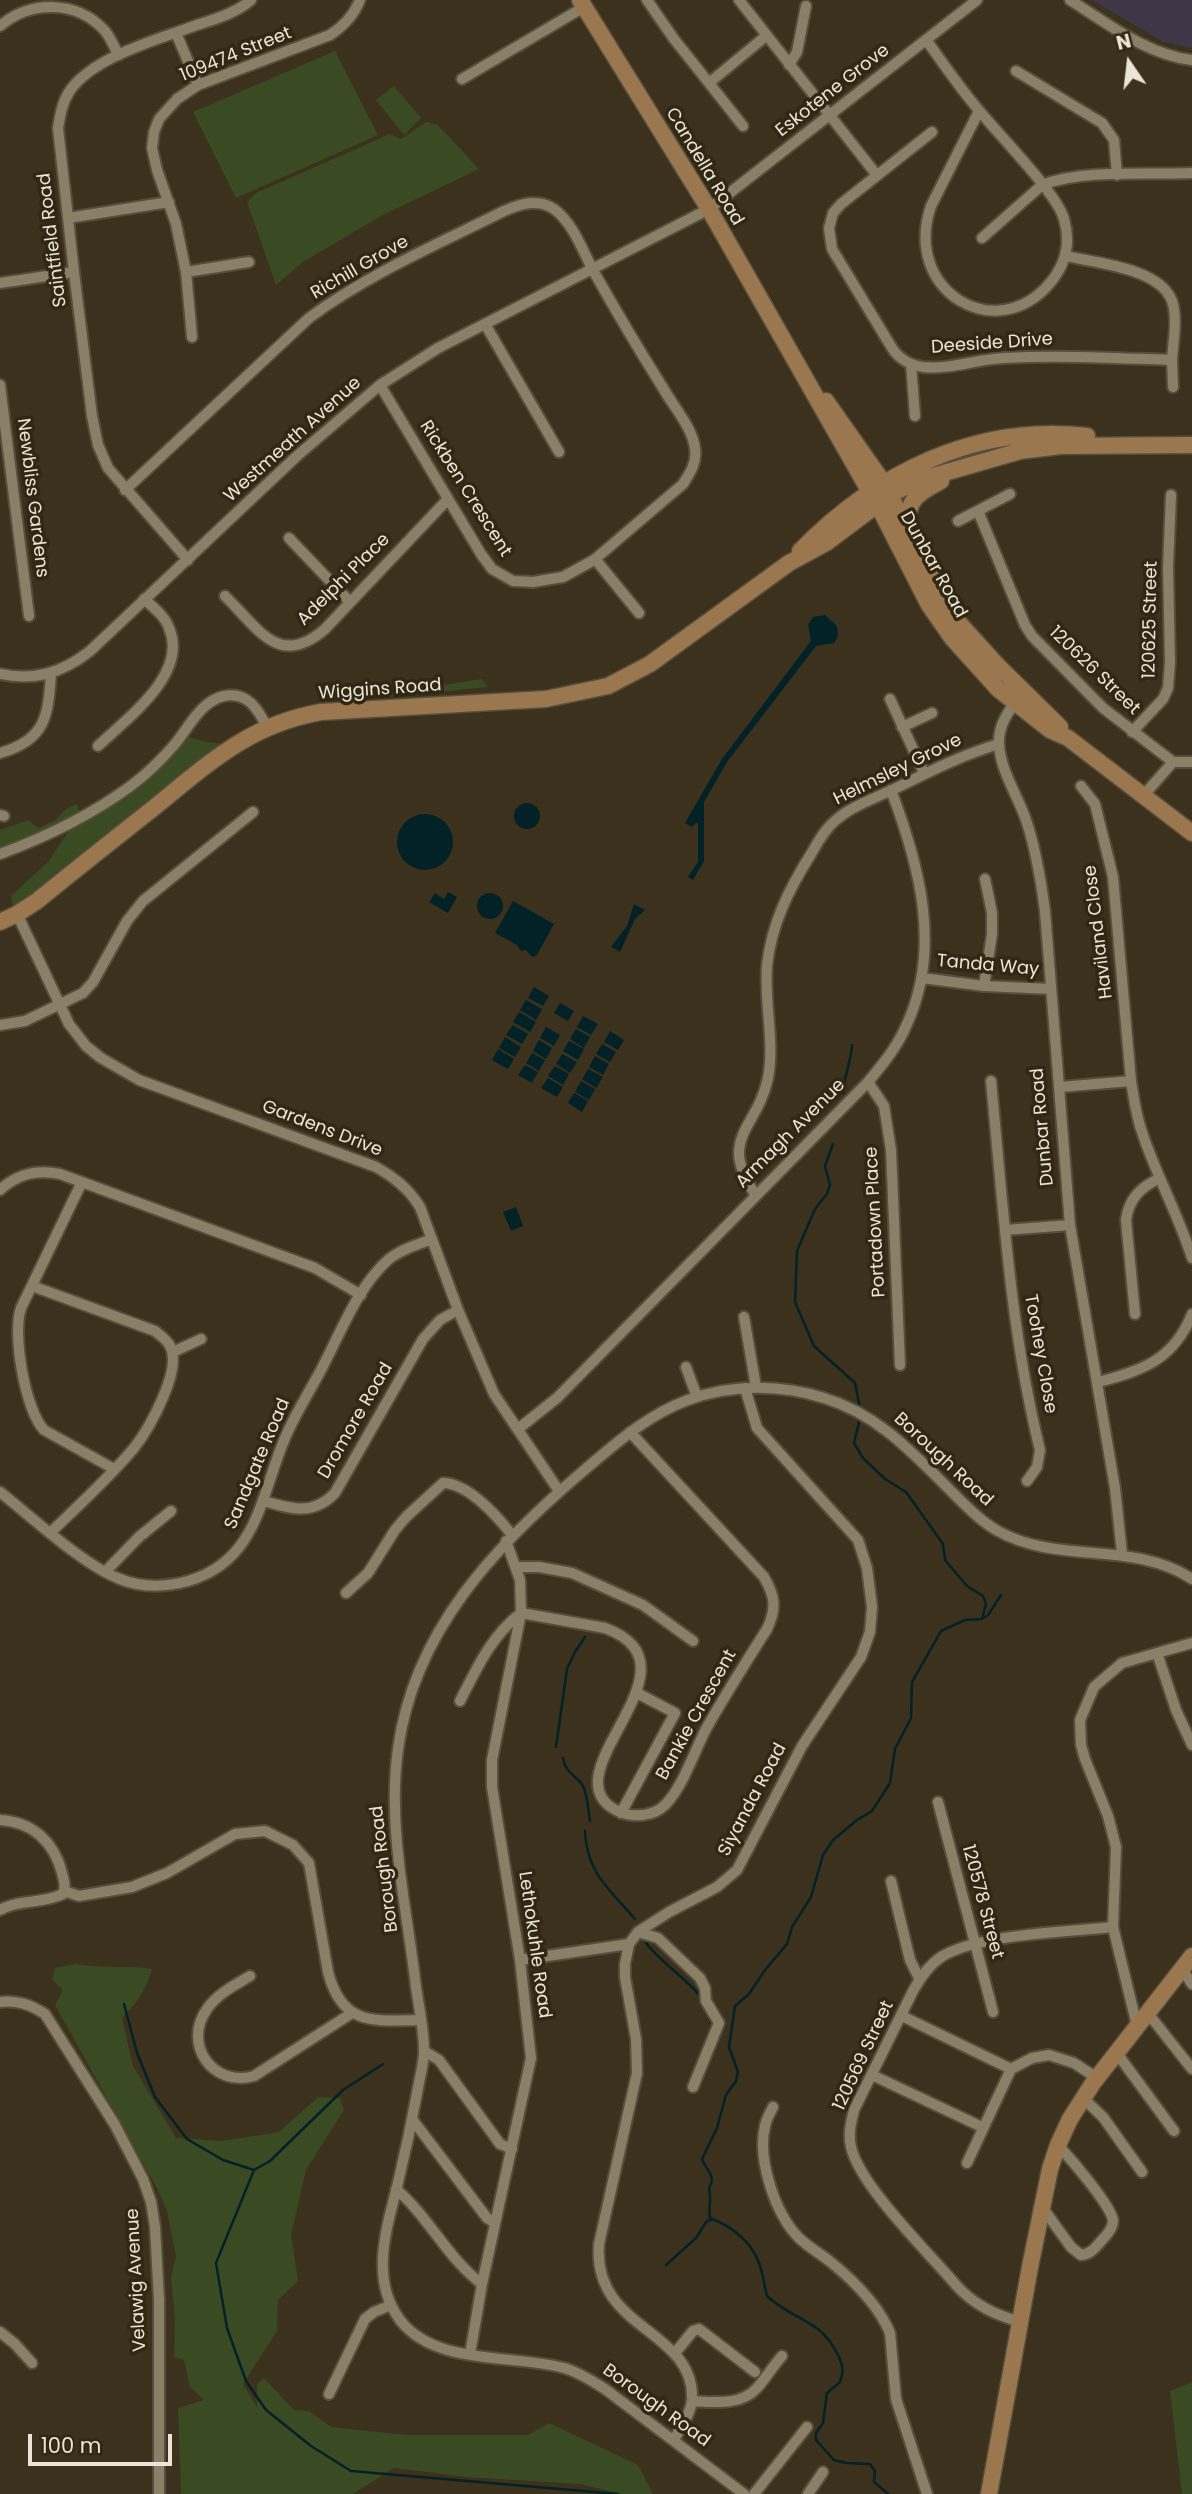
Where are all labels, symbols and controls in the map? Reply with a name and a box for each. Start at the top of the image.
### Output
street label: 109474 Street [177,23,295,87]
text: N [1114,27,1134,57]
north arrow [1094,28,1164,98]
street label: Eskotene Grove [772,40,894,142]
street label: Candella Road [660,104,748,230]
street label: Saintfield Road [34,172,72,308]
street label: Richill Grove [307,231,413,305]
street label: Deeside Drive [930,329,1054,359]
street label: Westmeath Avenue [220,373,366,507]
street label: Newbliss Gardens [12,417,52,579]
street label: Rickben Crescent [414,417,516,561]
street label: Dunbar Road [895,508,971,622]
street label: Adelphi Place [293,529,395,631]
street label: 120625 Street [1139,561,1163,679]
street label: 120626 Street [1044,622,1144,720]
street label: Wiggins Road [318,675,442,705]
street label: Helmsley Grove [830,730,966,810]
street label: Haviland Close [1080,864,1118,1000]
street label: Tanda Way [936,951,1040,981]
street label: Dunbar Road [1027,1067,1059,1187]
street label: Armagh Avenue [732,1075,850,1193]
street label: Gardens Drive [259,1096,385,1162]
street label: Portadown Place [861,1146,891,1298]
street label: Toohey Close [1019,1293,1061,1415]
street label: Dromore Road [314,1359,398,1483]
street label: Sandgate Road [221,1395,295,1533]
street label: Borough Road [889,1409,997,1511]
street label: Bankie Crescent [652,1646,742,1784]
street label: Siyanda Road [714,1740,792,1860]
street label: Borough Road [367,1804,403,1934]
street label: 120578 Street [956,1842,1008,1962]
street label: Lethokuhle Road [513,1870,555,2020]
street label: 120569 Street [829,1998,899,2114]
street label: Velawig Avenue [122,2208,152,2352]
street label: Borough Road [598,2360,714,2452]
scale bar [32,2420,175,2464]
text: 100 m [41,2431,101,2460]

